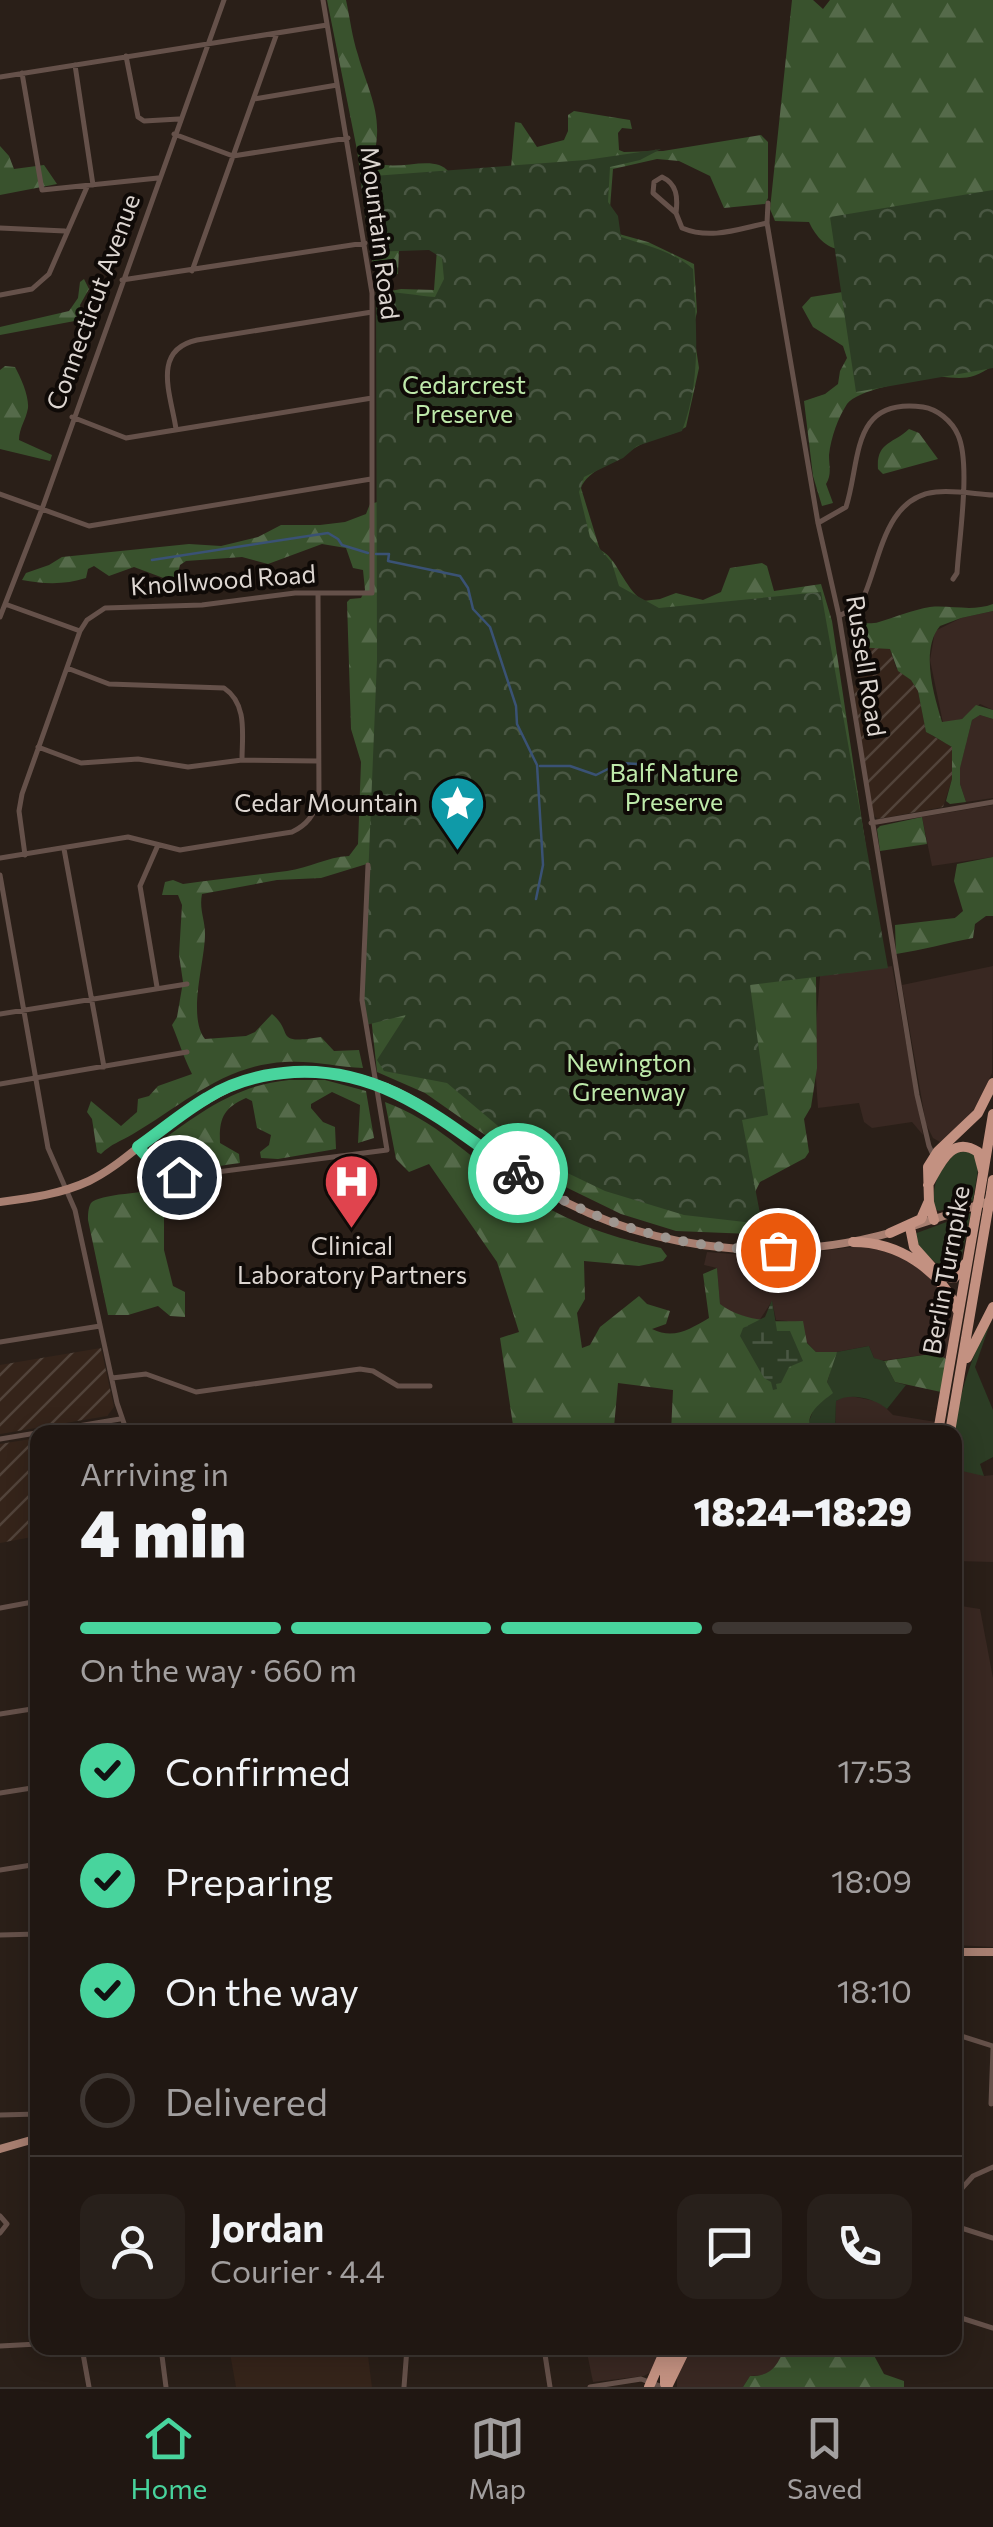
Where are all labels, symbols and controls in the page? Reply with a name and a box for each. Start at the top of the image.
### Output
street label: Mountain Road [355,145,407,321]
street label: Connecticut Avenue [39,190,145,414]
park label: Cedarcrest Preserve [402,369,526,428]
street label: Knollwood Road [129,558,317,600]
street label: Russell Road [841,593,893,738]
park label: Balf Nature Preserve [609,757,739,816]
place icon: Cedar Mountain [427,773,487,852]
place label: Cedar Mountain [234,787,418,817]
park label: Newington Greenway [566,1047,692,1106]
courier [468,1123,568,1223]
pin [137,1135,222,1220]
icon: bike [491,1146,546,1201]
icon: home [152,1150,207,1205]
hospital icon: Clinical Laboratory Partners [322,1151,382,1230]
street label: Berlin Turnpike [915,1183,975,1357]
pin [736,1208,821,1293]
icon: bag [751,1223,806,1278]
place label: Clinical Laboratory Partners [237,1230,467,1289]
text: Arriving in [80,1453,229,1493]
text: 18:24–18:29 [694,1487,912,1534]
text: 4 min [80,1491,246,1570]
text: On the way · 660 m [80,1649,357,1689]
icon: check [80,1743,135,1798]
text: Confirmed [165,1747,351,1794]
text: 17:53 [837,1750,912,1790]
icon: check [80,1853,135,1908]
text: Preparing [165,1857,333,1904]
text: 18:09 [831,1860,912,1900]
icon: check [80,1963,135,2018]
text: On the way [165,1967,359,2014]
text: 18:10 [837,1970,912,2010]
text: Delivered [165,2077,328,2124]
button: person [80,2194,185,2299]
button: chat [677,2194,782,2299]
button: phone [807,2194,912,2299]
text: Jordan [210,2203,324,2250]
text: Courier · 4.4 [210,2250,385,2290]
tab: Home [130,2411,207,2505]
tab: Map [468,2411,526,2505]
tab: Saved [787,2411,863,2505]

